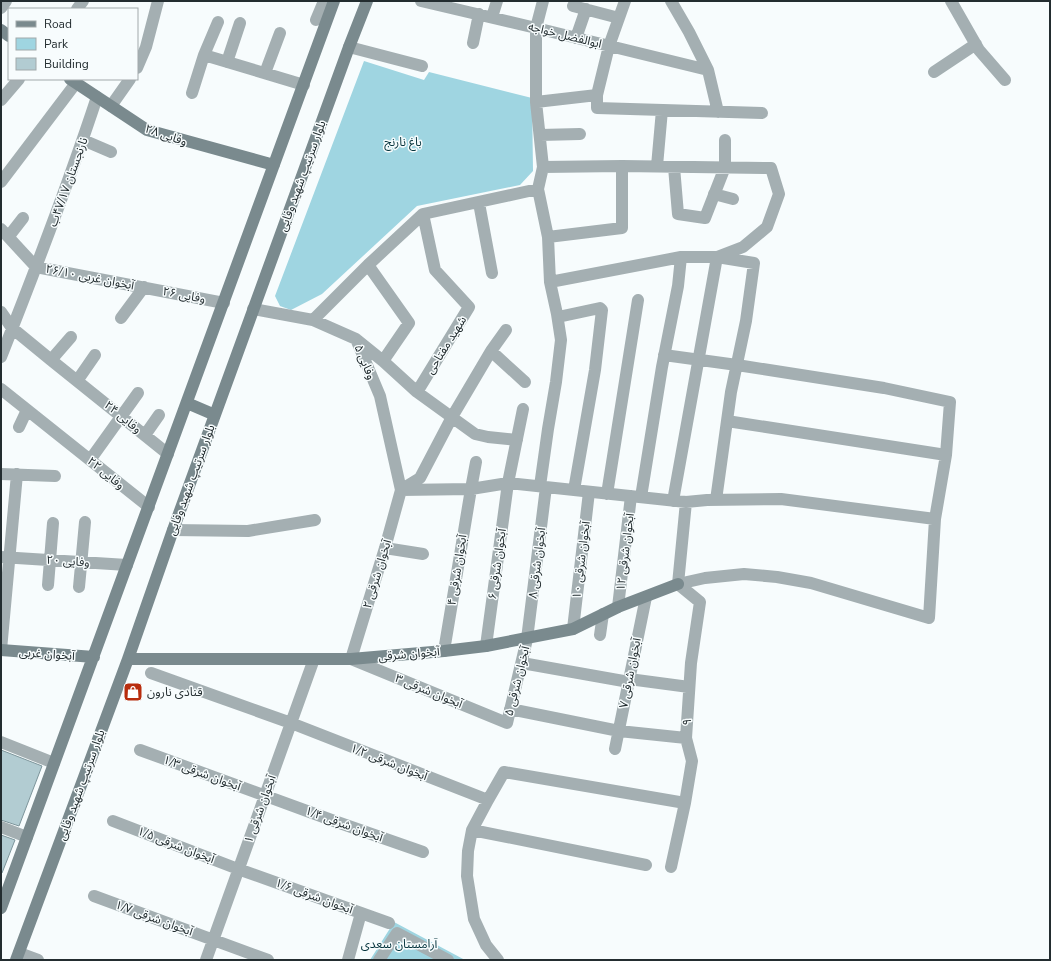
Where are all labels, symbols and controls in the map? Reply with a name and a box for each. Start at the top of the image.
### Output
legend [8,8,138,80]
text: Road [44,16,72,32]
street label: ابوالفضل خواجه [526,18,604,52]
text: Park [44,36,69,52]
text: Building [44,56,89,72]
street label: بلوار سرتیپ شهید وفایی [274,118,330,234]
street label: وفایی ۲۸ [143,120,189,150]
park label: باغ نارنج [384,134,422,151]
street label: نارنجستان ۴۷/۱۷ب [44,135,92,229]
street label: آبخوان غربی ۲۶/۱۰ [44,261,136,294]
street label: وفایی ۲۶ [161,283,207,307]
street label: شهید مفتاحی [422,313,470,377]
street label: وفایی ۵ [350,342,380,382]
street label: وفایی ۲۴ [101,397,145,437]
street label: بلوار سرتیپ شهید وفایی [163,422,219,538]
street label: وفایی ۲۲ [84,453,128,493]
street label: آبخوان شرقی ۱۲ [612,512,638,592]
street label: آبخوان شرقی ۱۰ [568,520,594,600]
street label: آبخوان شرقی ۸ [525,526,549,599]
street label: آبخوان شرقی ۶ [484,527,510,601]
street label: آبخوان شرقی ۴ [444,533,471,607]
street label: آبخوان شرقی ۲ [359,537,395,611]
street label: وفایی ۲۰ [46,552,90,570]
street label: آبخوان شرقی ۷ [615,636,645,710]
street label: آبخوان شرقی [378,643,441,665]
street label: آبخوان غربی [19,644,76,664]
street label: آبخوان شرقی ۵ [501,644,534,718]
street label: آبخوان شرقی ۳ [393,670,466,712]
shop icon: قنادی نارون [122,681,144,703]
place label: قنادی نارون [147,684,203,700]
street label: ۹ [679,718,695,726]
street label: بلوار سرتیپ شهید وفایی [53,727,109,843]
street label: آبخوان شرقی ۱/۲ [348,740,430,784]
street label: آبخوان شرقی ۱/۳ [161,752,244,795]
street label: آبخوان شرقی ۱ [240,772,280,845]
street label: آبخوان شرقی ۱/۴ [303,803,386,846]
street label: آبخوان شرقی ۱/۵ [135,823,217,867]
street label: آبخوان شرقی ۱/۶ [273,875,356,918]
street label: آبخوان شرقی ۱/۷ [113,897,196,940]
park label: آرامستان سعدی [361,936,438,952]

